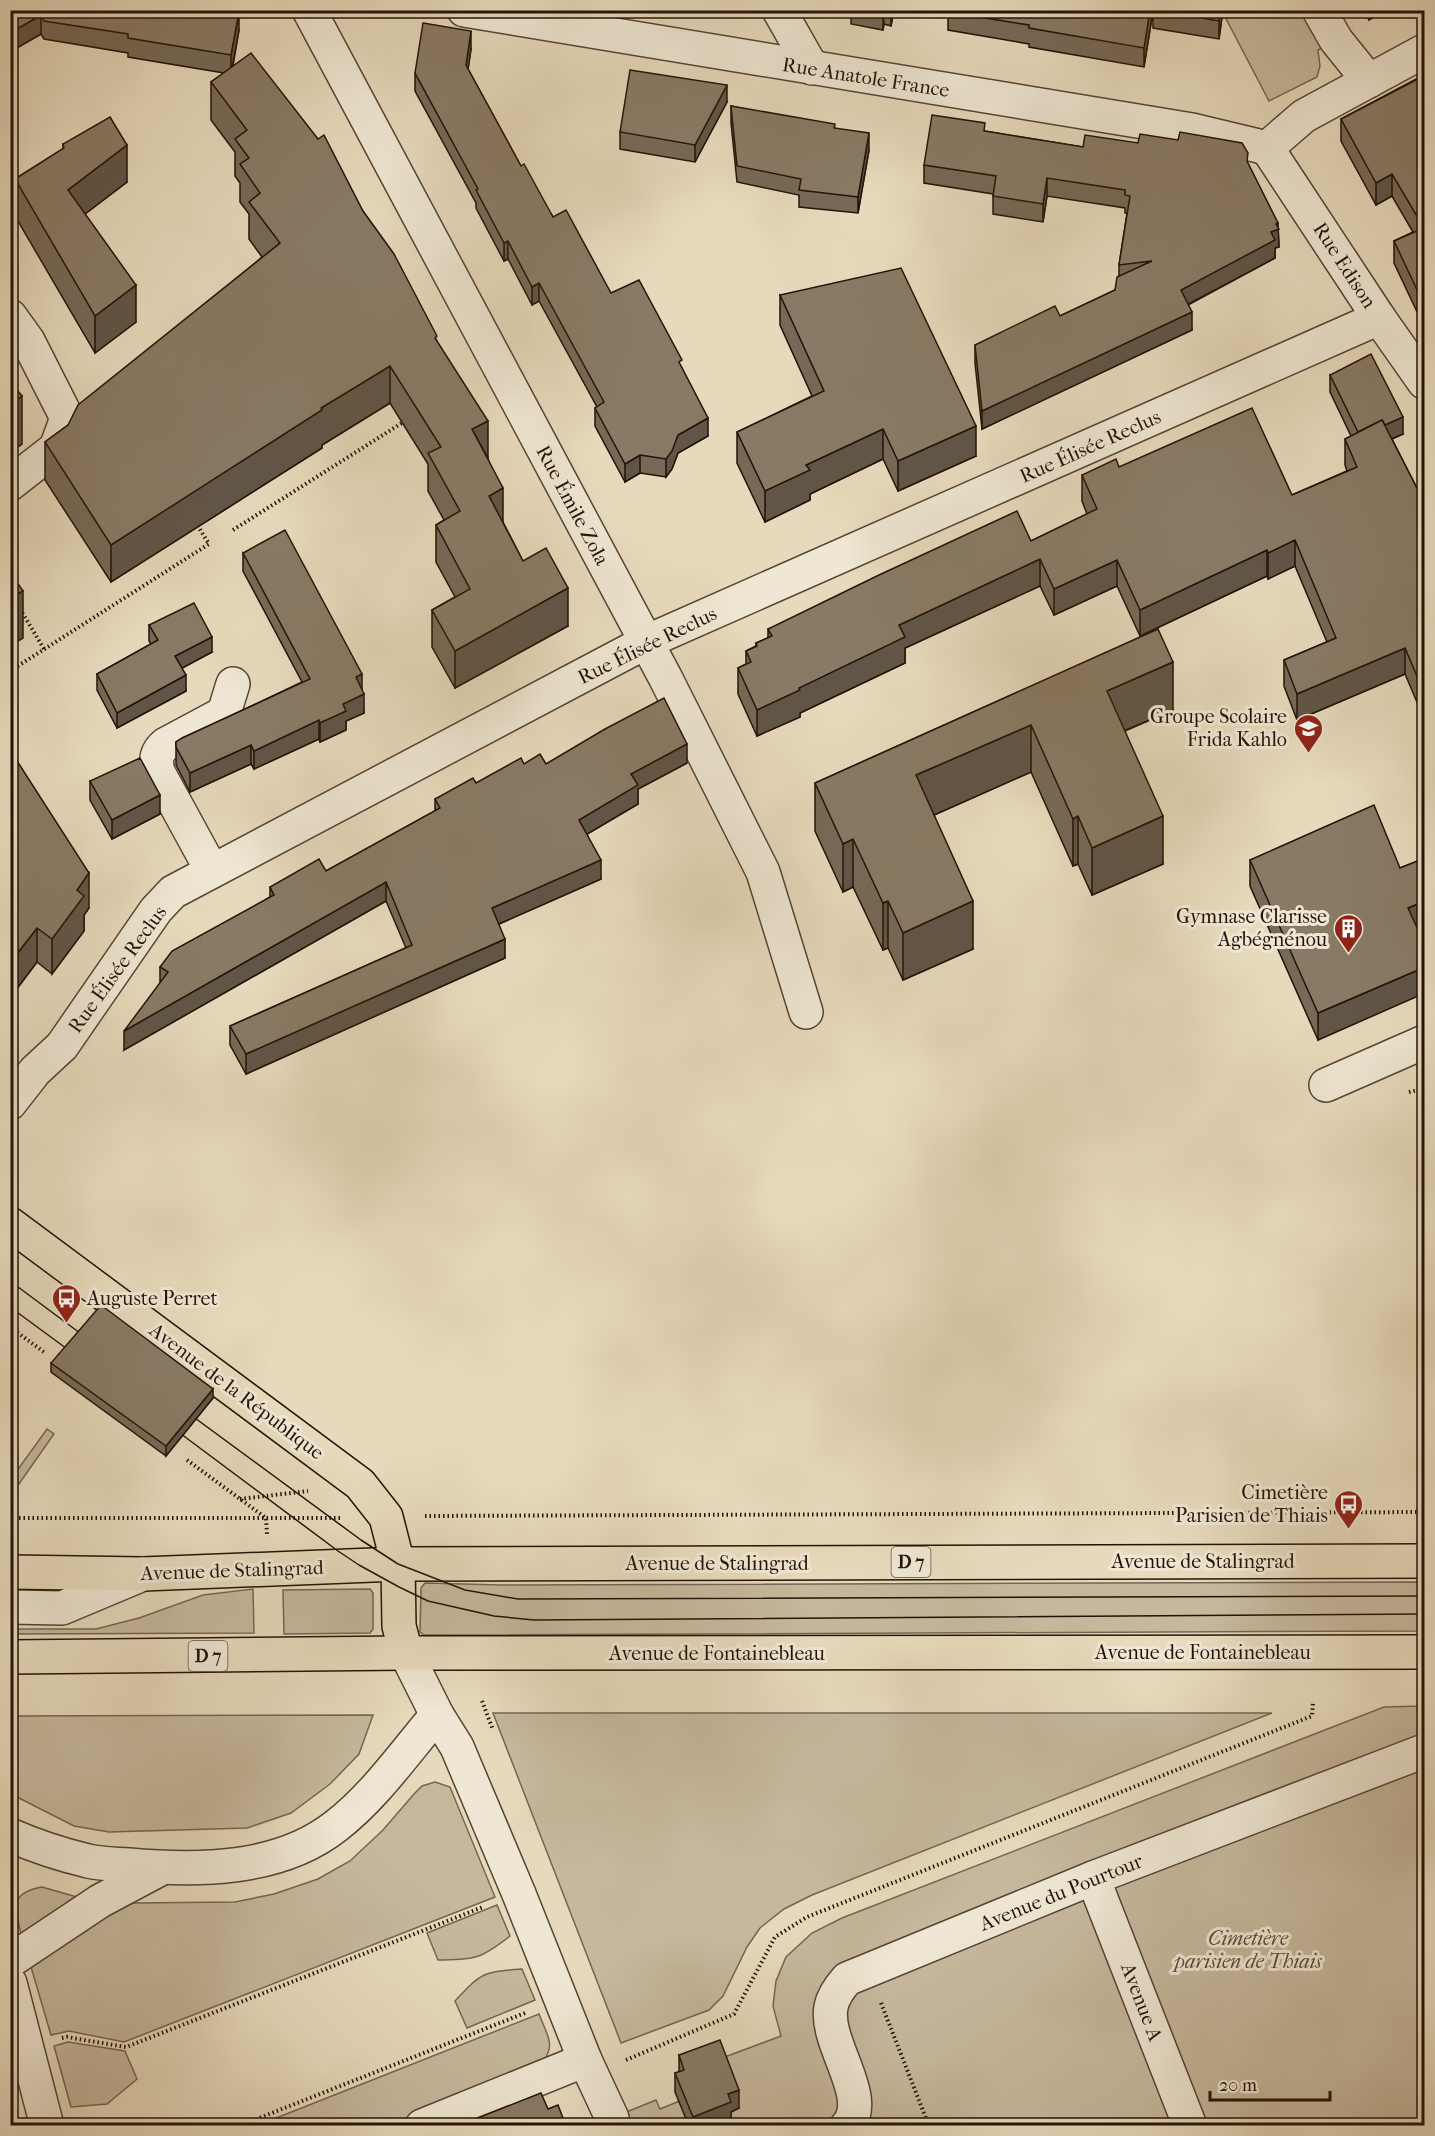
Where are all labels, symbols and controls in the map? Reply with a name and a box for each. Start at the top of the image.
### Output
street label: Rue Anatole France [781,53,951,102]
street label: Rue Edison [1308,218,1381,313]
street label: Rue Élisée Reclus [1016,404,1164,488]
street label: Rue Émile Zola [531,441,615,570]
street label: Rue Élisée Reclus [574,601,720,689]
place label: Groupe Scolaire Frida Kahlo [1150,705,1287,751]
school or university icon: Groupe Scolaire Frida Kahlo [1292,712,1324,754]
street label: Rue Élisée Reclus [63,901,171,1037]
place label: Gymnase Clarisse Agbégnénou [1176,905,1328,951]
building icon: Gymnase Clarisse Agbégnénou [1332,912,1364,954]
bus stop icon: Auguste Perret [50,1282,82,1324]
place label: Auguste Perret [86,1287,218,1310]
street label: Avenue de la République [144,1318,328,1464]
place label: Cimetière Parisien de Thiais [1175,1481,1328,1527]
bus stop icon: Cimetière Parisien de Thiais [1333,1488,1365,1530]
road number: D 7 [892,1547,930,1577]
street label: Avenue de Stalingrad [1110,1550,1296,1573]
street label: Avenue de Stalingrad [624,1552,810,1575]
street label: Avenue de Stalingrad [139,1556,325,1585]
road number: D 7 [188,1641,228,1671]
street label: Avenue de Fontainebleau [1094,1641,1312,1664]
street label: Avenue de Fontainebleau [608,1642,826,1665]
street label: Avenue du Pourtour [975,1849,1146,1936]
park label: Cimetière parisien de Thiais [1171,1927,1322,1973]
street label: Avenue A [1116,1959,1167,2045]
scale bar [1210,2064,1330,2102]
text: 20 m [1219,2075,1257,2096]

